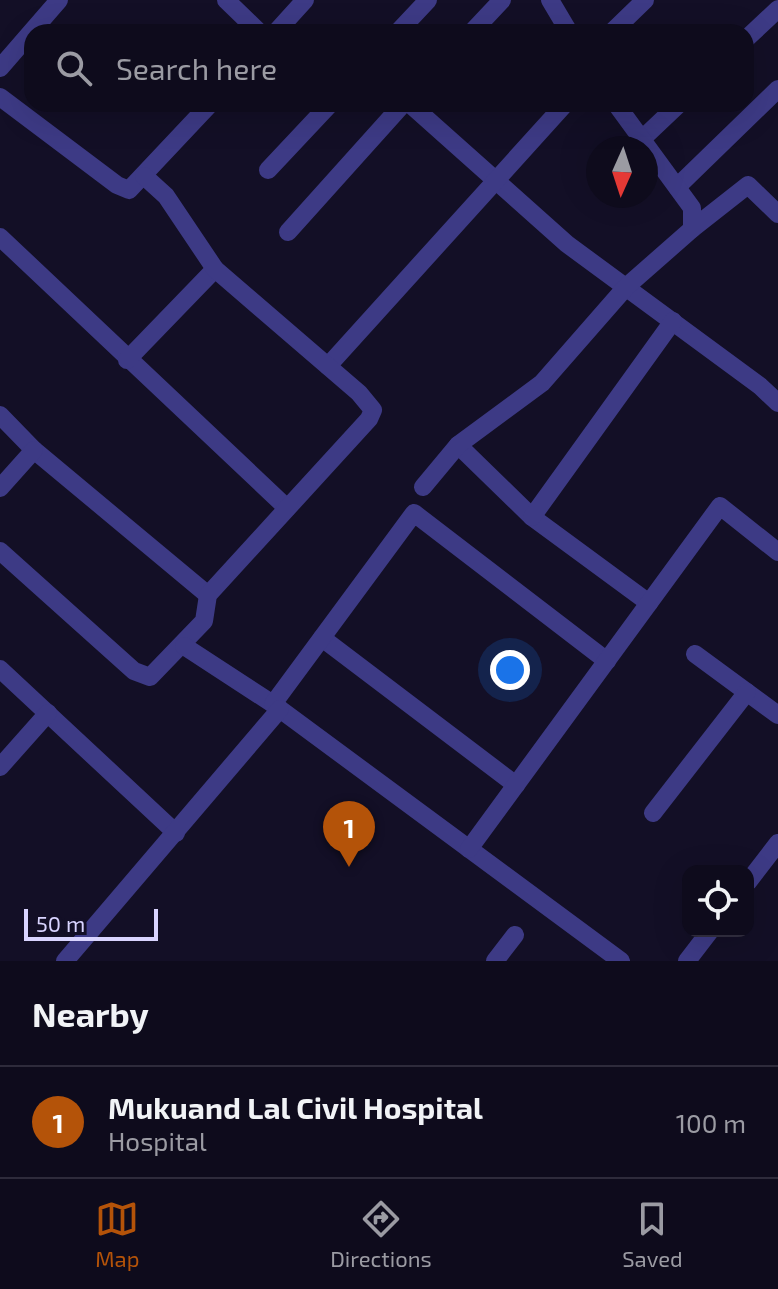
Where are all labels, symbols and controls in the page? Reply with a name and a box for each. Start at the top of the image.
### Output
search box [24,24,754,112]
icon: search [52,46,96,90]
text: Search here [116,50,277,86]
north arrow [586,136,658,208]
your location [490,650,530,690]
pin: 1 [323,801,375,867]
map controls [682,865,754,937]
button: locate [682,865,754,937]
scale bar [24,905,158,941]
text: 50 m [36,910,85,936]
text: Nearby [32,993,149,1034]
text: Mukuand Lal Civil Hospital [108,1089,483,1125]
text: 1 [52,1107,64,1138]
text: 100 m [676,1107,746,1138]
text: Hospital [108,1125,207,1156]
tab: Map [95,1197,139,1271]
tab: Directions [330,1197,432,1271]
tab: Saved [622,1197,683,1271]

